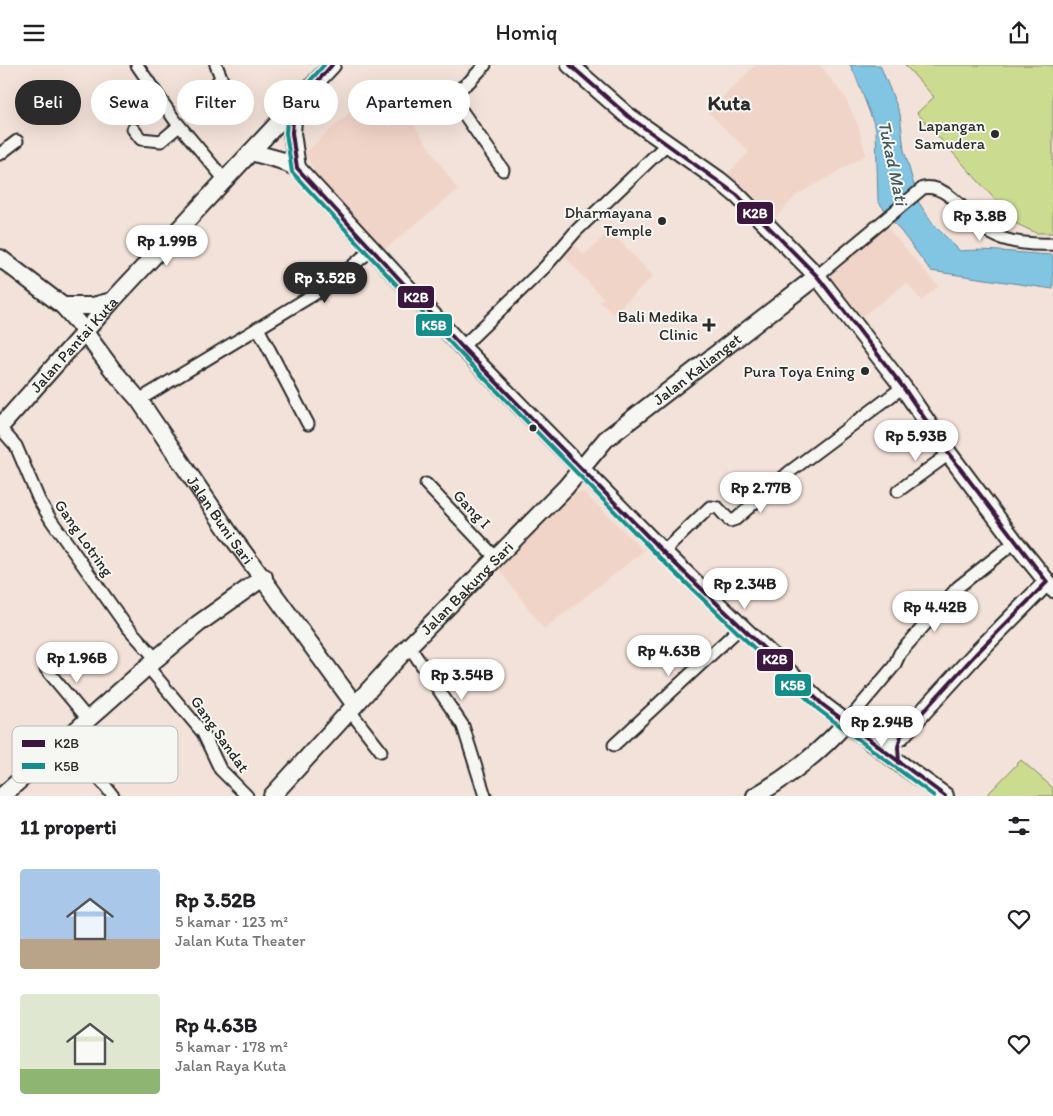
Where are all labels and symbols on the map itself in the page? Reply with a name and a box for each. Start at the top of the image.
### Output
district label: Kuta [708,90,751,115]
place label: Lapangan Samudera [915,116,986,153]
water label: Tukad Mati [873,119,913,210]
marker: Lapangan Samudera [989,128,1001,140]
pin: Rp 3.8B [934,199,1026,242]
line badge: K2B [736,201,774,225]
place label: Dharmayana Temple [564,203,653,240]
text: K2B [742,205,768,222]
marker: Dharmayana Temple [656,215,668,227]
pin: Rp 1.99B [115,225,219,267]
pin: Rp 3.52B [273,261,377,304]
line badge: K2B [397,285,435,309]
text: K2B [403,289,429,306]
street label: Jalan Pantai Kuta [26,291,122,396]
place label: Bali Medika Clinic [618,307,698,344]
line badge: K5B [415,313,453,337]
text: K5B [421,317,447,334]
marker: Bali Medika Clinic [702,318,716,332]
street label: Jalan Kalianget [649,329,745,409]
place label: Pura Toya Ening [743,362,856,381]
marker: Pura Toya Ening [859,365,871,377]
pin: Rp 5.93B [864,419,968,462]
unlabelled marker [528,423,538,433]
pin: Rp 2.77B [709,471,813,514]
street label: Jalan Buni Sari [183,472,258,568]
street label: Gang I [449,486,495,532]
street label: Gang Lotring [51,496,118,581]
street label: Jalan Bakung Sari [416,537,517,639]
pin: Rp 2.34B [693,567,797,610]
pin: Rp 4.42B [883,591,987,633]
pin: Rp 4.63B [617,635,721,677]
pin: Rp 1.96B [25,641,129,684]
line badge: K2B [756,648,794,672]
text: K2B [762,651,788,668]
pin: Rp 3.54B [410,659,514,701]
line badge: K5B [774,673,812,697]
text: K5B [780,677,806,694]
street label: Gang Sandat [187,692,253,776]
pin: Rp 2.94B [830,705,934,748]
legend [12,726,178,783]
text: K2B [54,735,79,752]
text: K5B [54,758,79,775]

